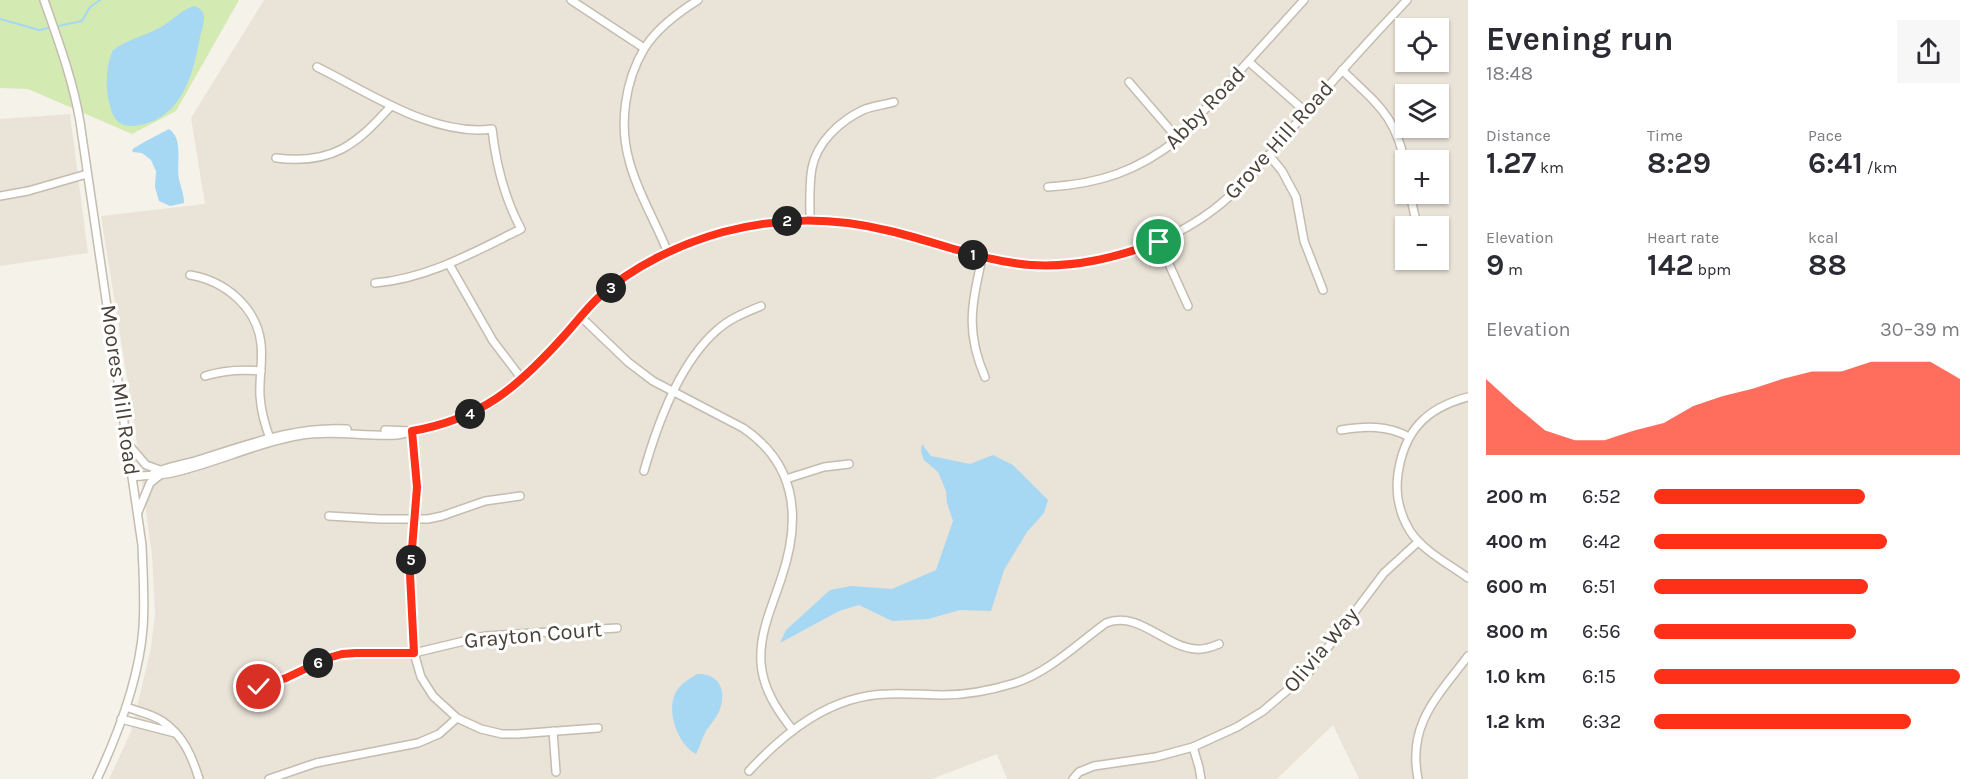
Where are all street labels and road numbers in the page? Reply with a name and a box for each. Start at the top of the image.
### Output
street label: Abby Road [1159,61,1251,155]
street label: Grove Hill Road [1219,75,1339,205]
street label: Moores Mill Road [95,303,145,477]
street label: Olivia Way [1278,602,1364,698]
street label: Grayton Court [463,616,603,654]

